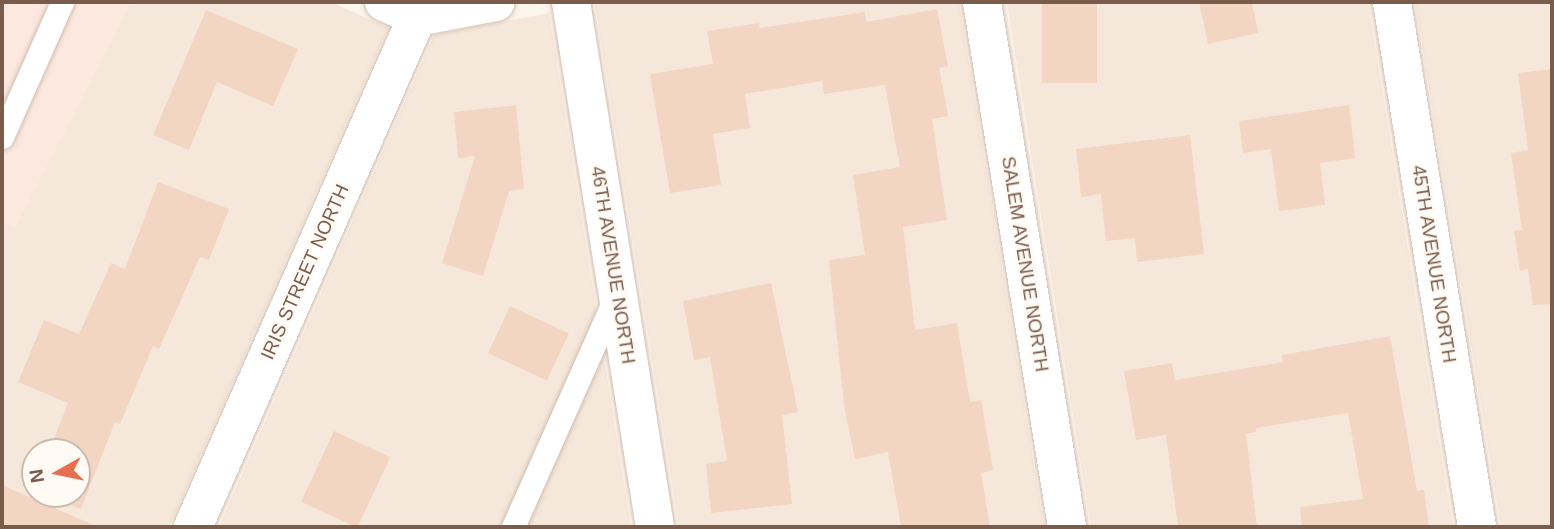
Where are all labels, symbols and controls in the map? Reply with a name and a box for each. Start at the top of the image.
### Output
street label: SALEM AVENUE NORTH [997,154,1053,374]
street label: 45TH AVENUE NORTH [1407,163,1461,365]
street label: 46TH AVENUE NORTH [586,164,640,366]
street label: IRIS STREET NORTH [256,181,354,363]
north arrow [21,438,91,508]
text: N [25,468,48,484]

